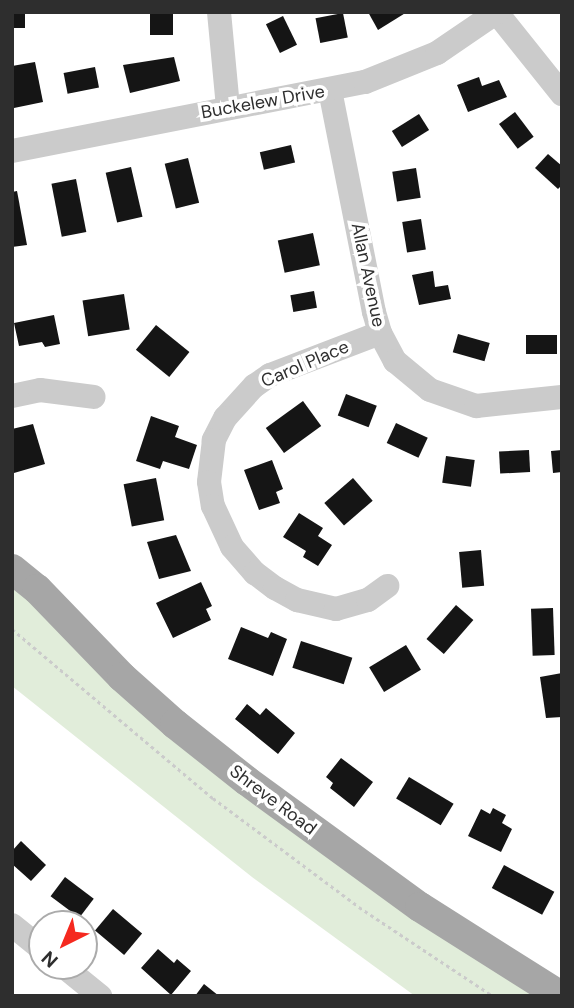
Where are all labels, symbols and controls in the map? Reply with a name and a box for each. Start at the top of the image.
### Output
street label: Buckelew Drive [200,80,326,124]
street label: Allan Avenue [346,221,390,329]
street label: Carol Place [258,336,352,392]
street label: Shreve Road [225,760,321,840]
north arrow [28,910,98,980]
text: N [36,945,63,973]

